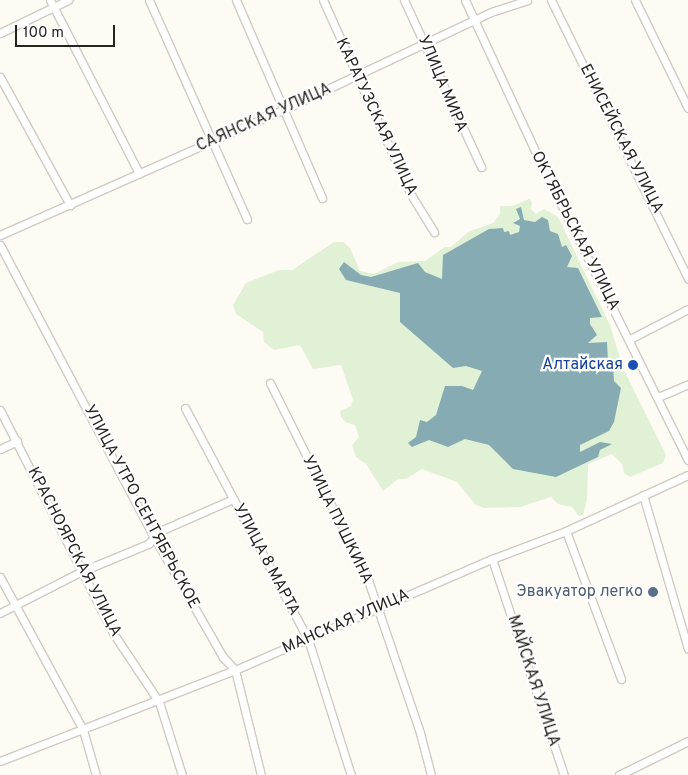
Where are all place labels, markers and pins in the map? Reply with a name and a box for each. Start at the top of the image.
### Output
place label: Алтайская [542,355,623,375]
marker: Алтайская [627,359,639,371]
place label: Эвакуатор легко [517,582,643,602]
marker: Эвакуатор легко [647,586,659,598]

